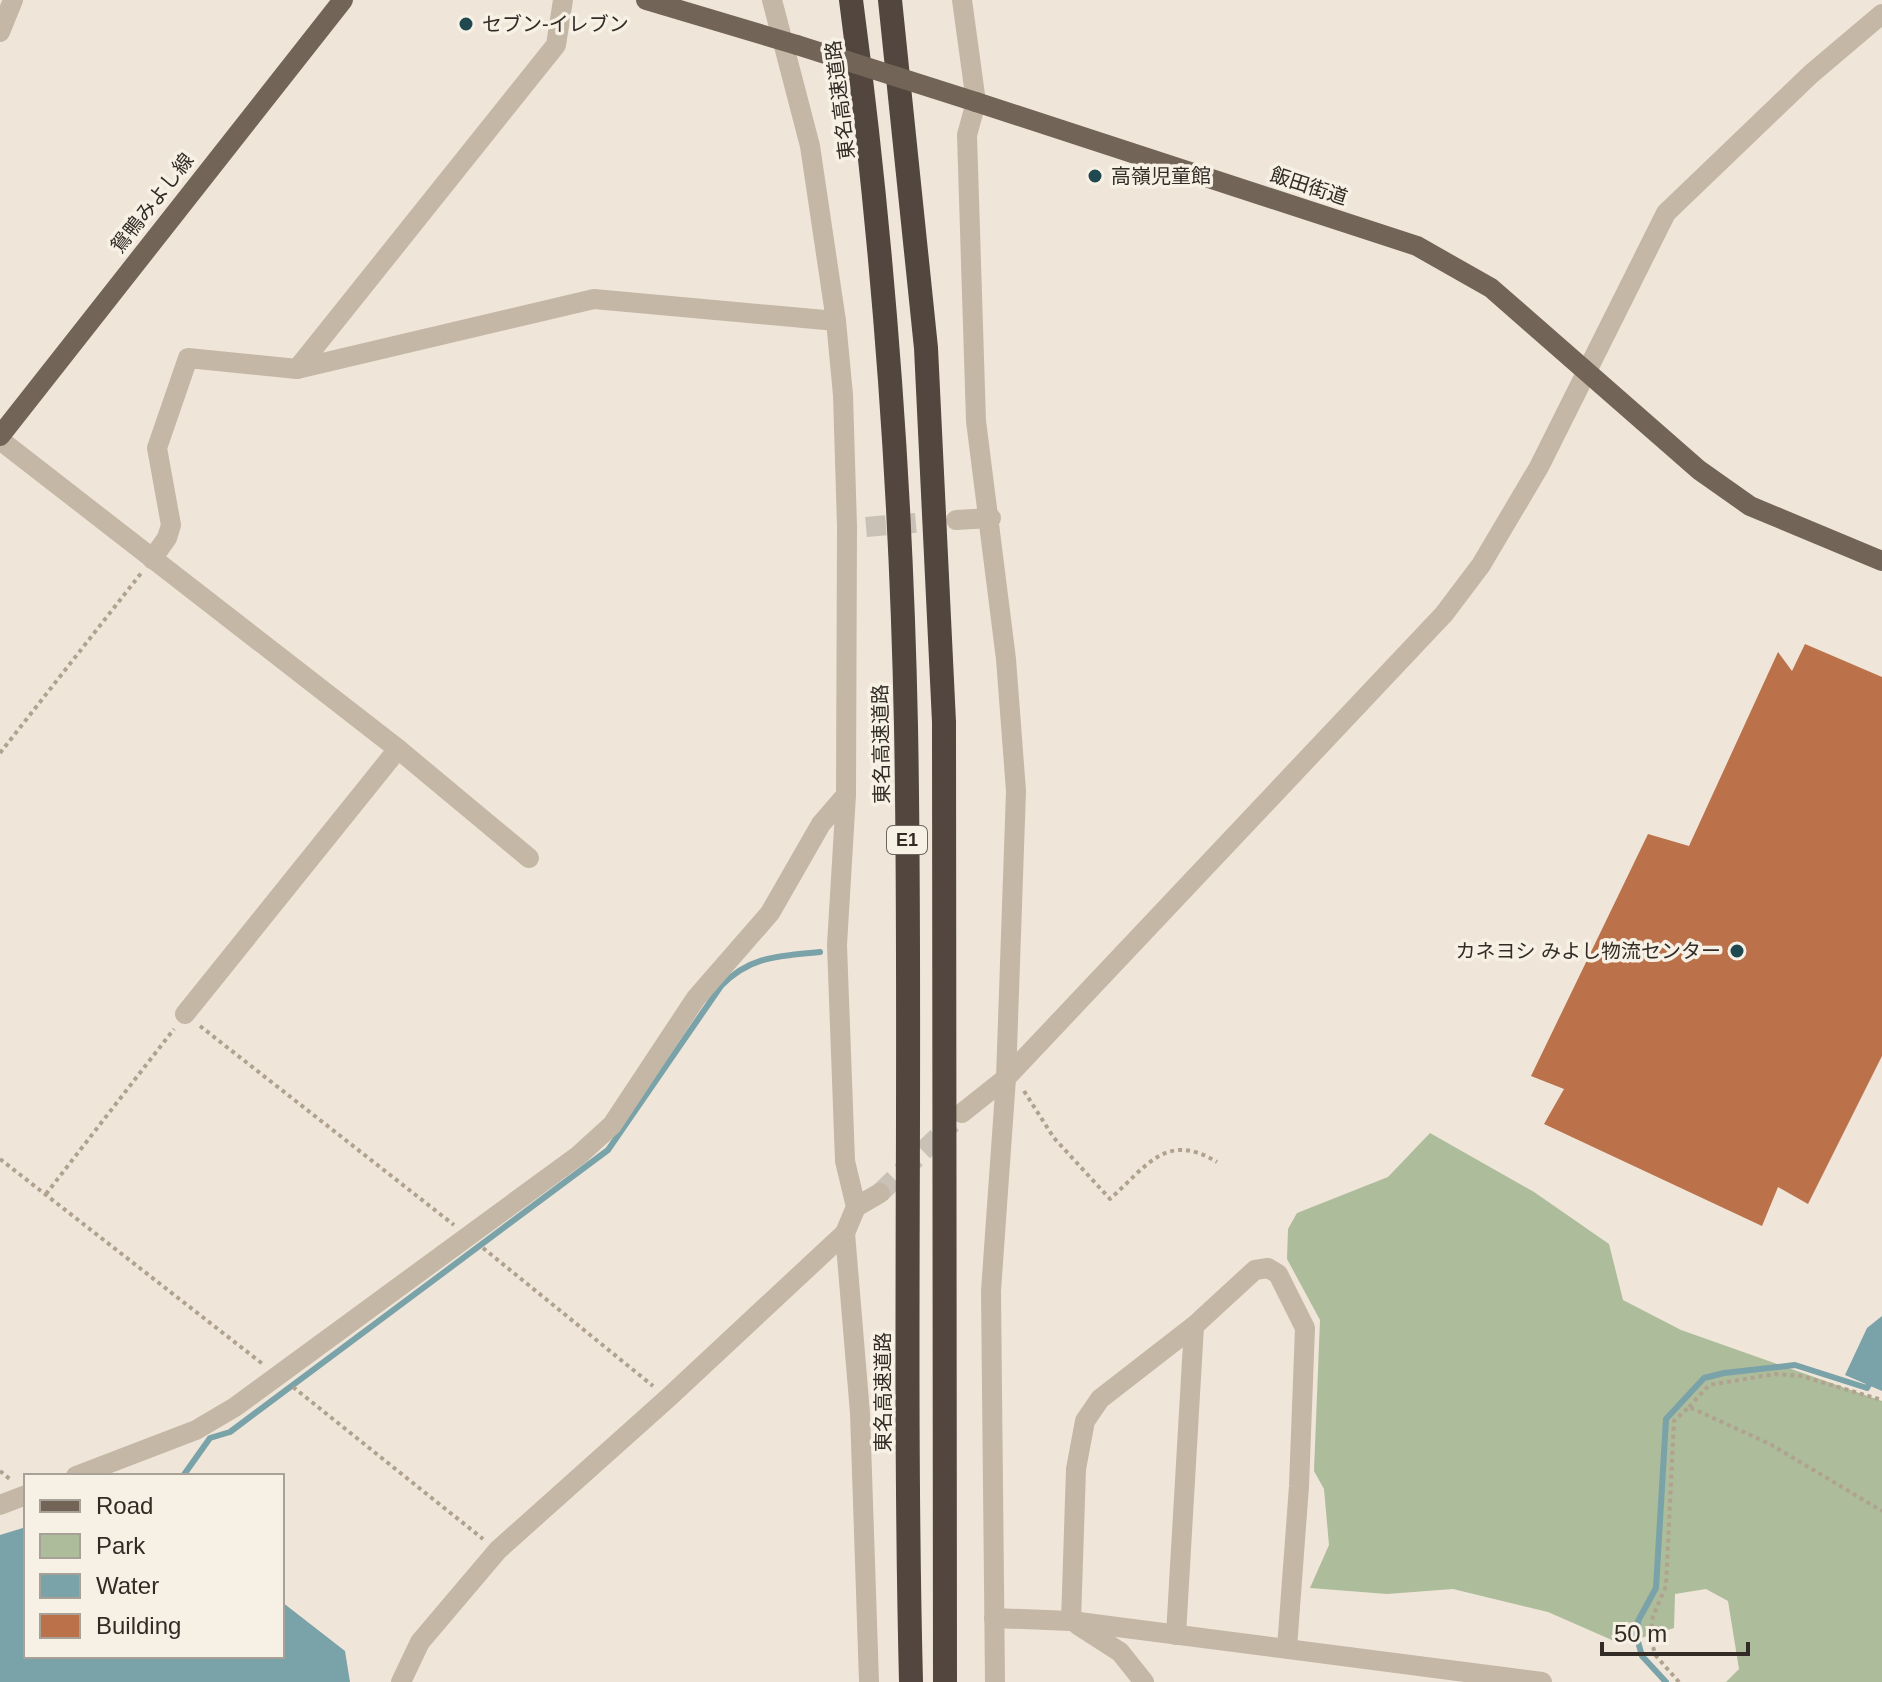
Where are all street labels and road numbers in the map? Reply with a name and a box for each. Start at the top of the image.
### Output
street label: 東名高速道路 [822,39,858,161]
street label: 鴛鴨みよし線 [106,149,198,257]
street label: 飯田街道 [1268,163,1350,209]
street label: 東名高速道路 [869,684,893,804]
road number: E1 [887,826,927,854]
street label: 東名高速道路 [872,1332,894,1452]

